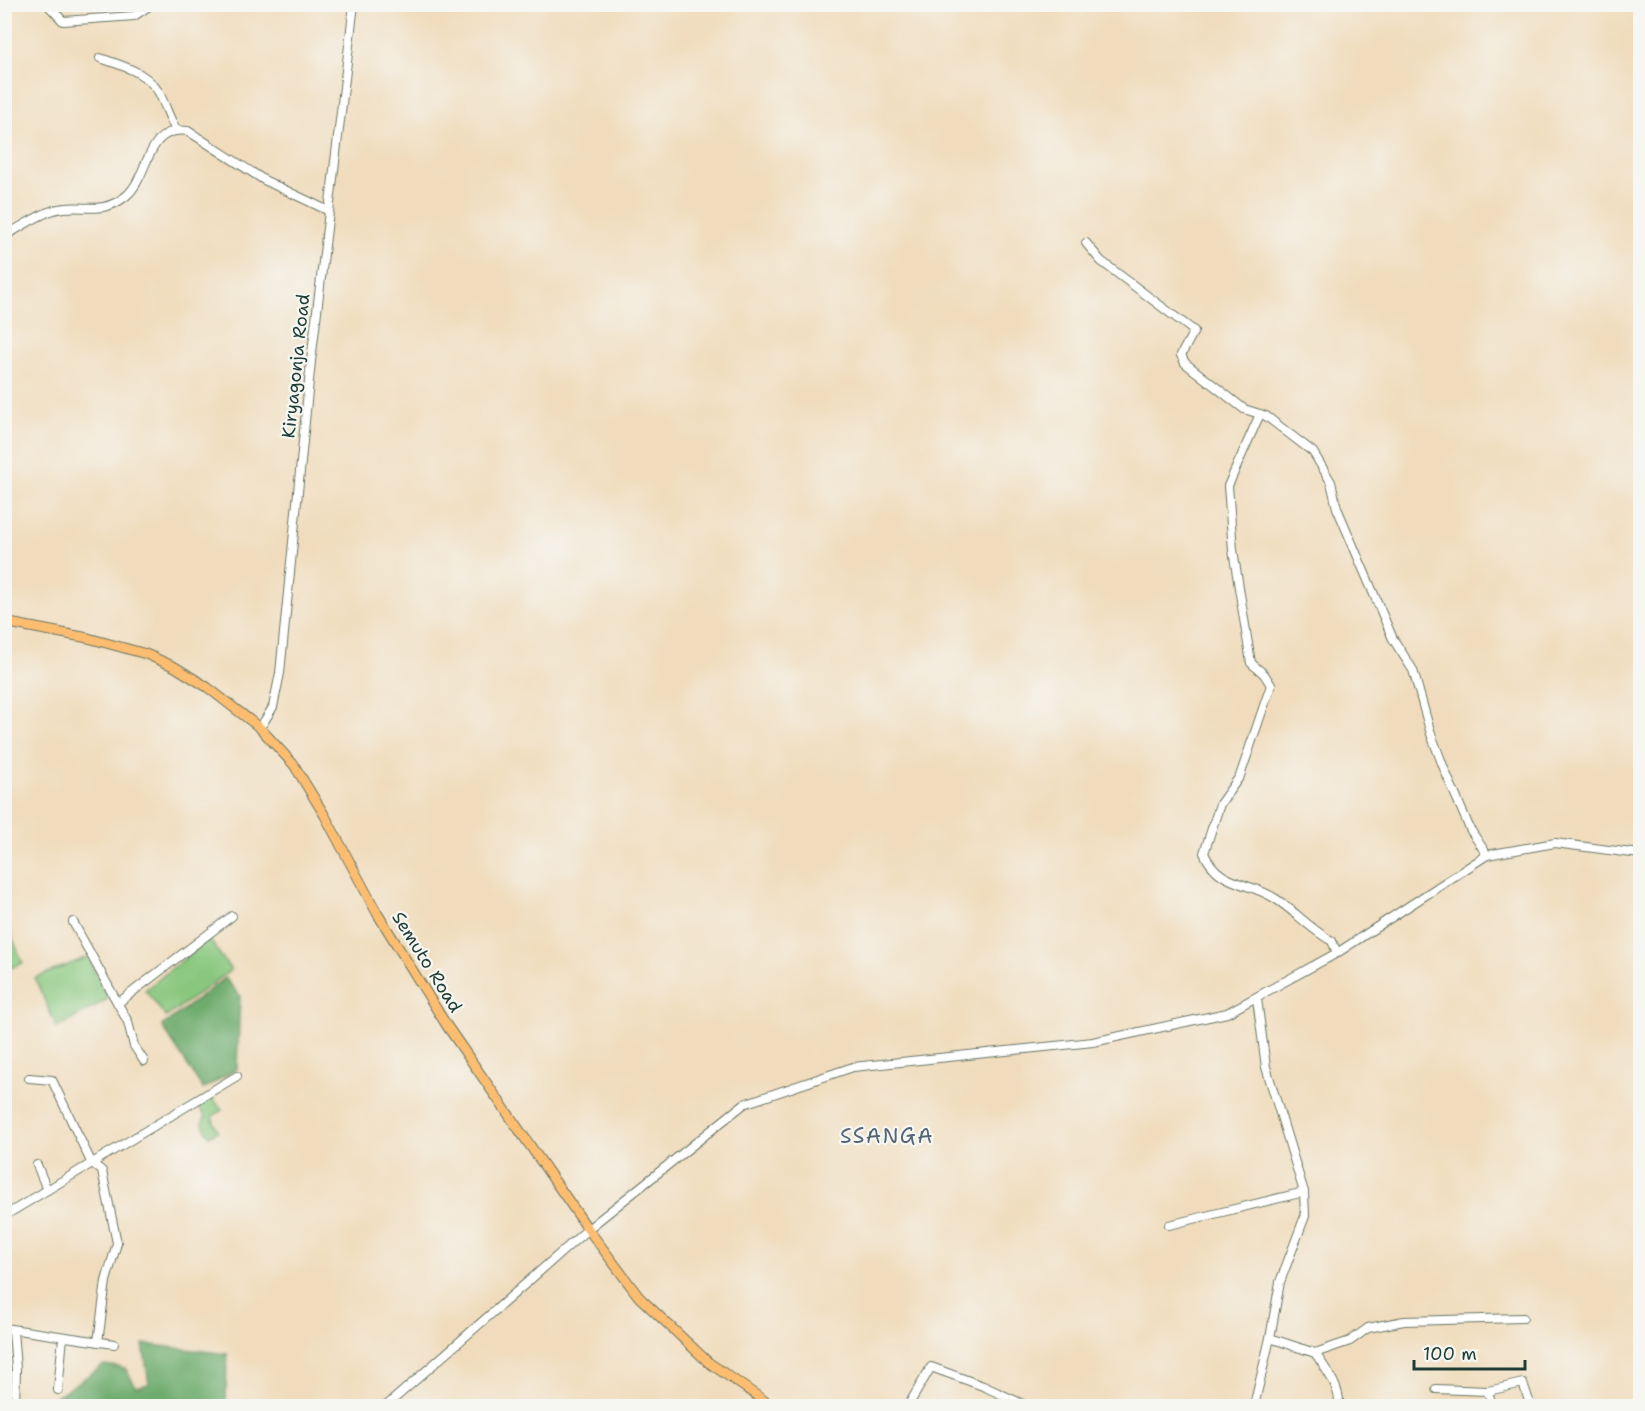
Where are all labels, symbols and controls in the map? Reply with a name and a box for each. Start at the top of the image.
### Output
street label: Kiryagonja Road [276,293,316,439]
street label: Semuto Road [386,907,468,1017]
district label: SSANGA [840,1122,934,1150]
scale bar [1414,1333,1525,1371]
text: 100 m [1423,1342,1477,1366]

